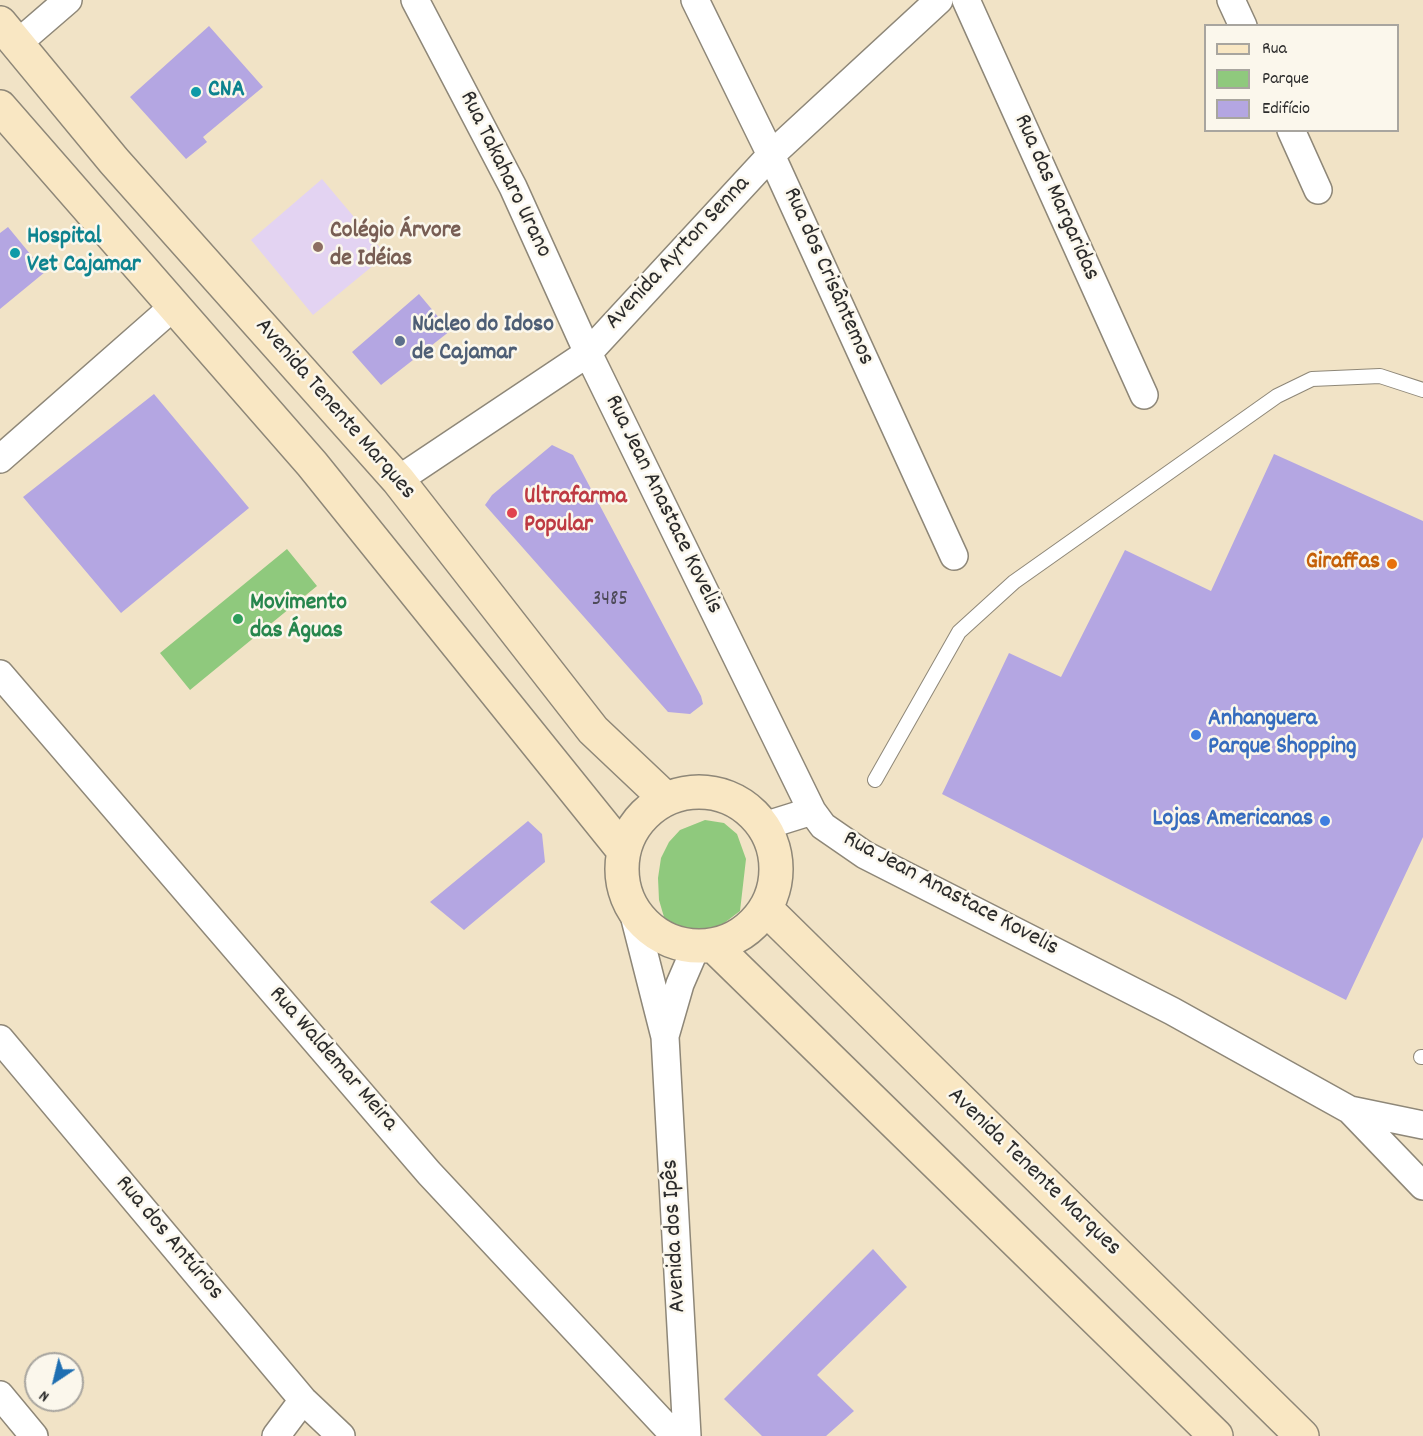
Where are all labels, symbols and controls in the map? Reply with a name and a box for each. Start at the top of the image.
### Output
legend [1204,24,1399,132]
text: Rua [1262,37,1287,62]
text: Parque [1262,67,1309,92]
place label: CNA [208,78,245,106]
marker: CNA [189,85,203,99]
street label: Rua Takaharo Urano [451,87,557,263]
text: Edifício [1262,97,1310,122]
street label: Rua das Margaridas [1005,110,1105,286]
street label: Avenida Ayrton Senna [600,171,758,337]
street label: Rua dos Crisântemos [775,184,879,370]
place label: Colégio Árvore de Idéias [330,219,461,275]
place label: Hospital Vet Cajamar [27,225,141,281]
marker: Colégio Árvore de Idéias [311,240,325,254]
marker: Hospital Vet Cajamar [8,246,22,260]
street label: Avenida Tenente Marques [247,313,421,507]
place label: Núcleo do Idoso de Cajamar [412,313,554,369]
marker: Núcleo do Idoso de Cajamar [393,334,407,348]
street label: Rua Jean Anastace Kovelis [596,391,728,619]
place label: Ultrafarma Popular [524,485,627,541]
marker: Ultrafarma Popular [505,506,519,520]
place label: Giraffas [1306,550,1380,578]
marker: Giraffas [1385,557,1399,571]
house number: 3485 [592,588,628,614]
place label: Movimento das Águas [250,591,347,647]
marker: Movimento das Águas [231,612,245,626]
place label: Anhanguera Parque Shopping [1208,707,1357,763]
marker: Anhanguera Parque Shopping [1189,728,1203,742]
place label: Lojas Americanas [1153,807,1313,835]
marker: Lojas Americanas [1318,814,1332,828]
street label: Rua Jean Anastace Kovelis [837,826,1063,964]
street label: Rua Waldemar Meira [261,982,403,1138]
street label: Avenida Tenente Marques [940,1082,1126,1264]
street label: Avenida dos Ipês [658,1159,694,1313]
street label: Rua dos Antúrios [108,1171,228,1307]
north arrow [24,1352,84,1412]
text: N [35,1384,54,1407]

